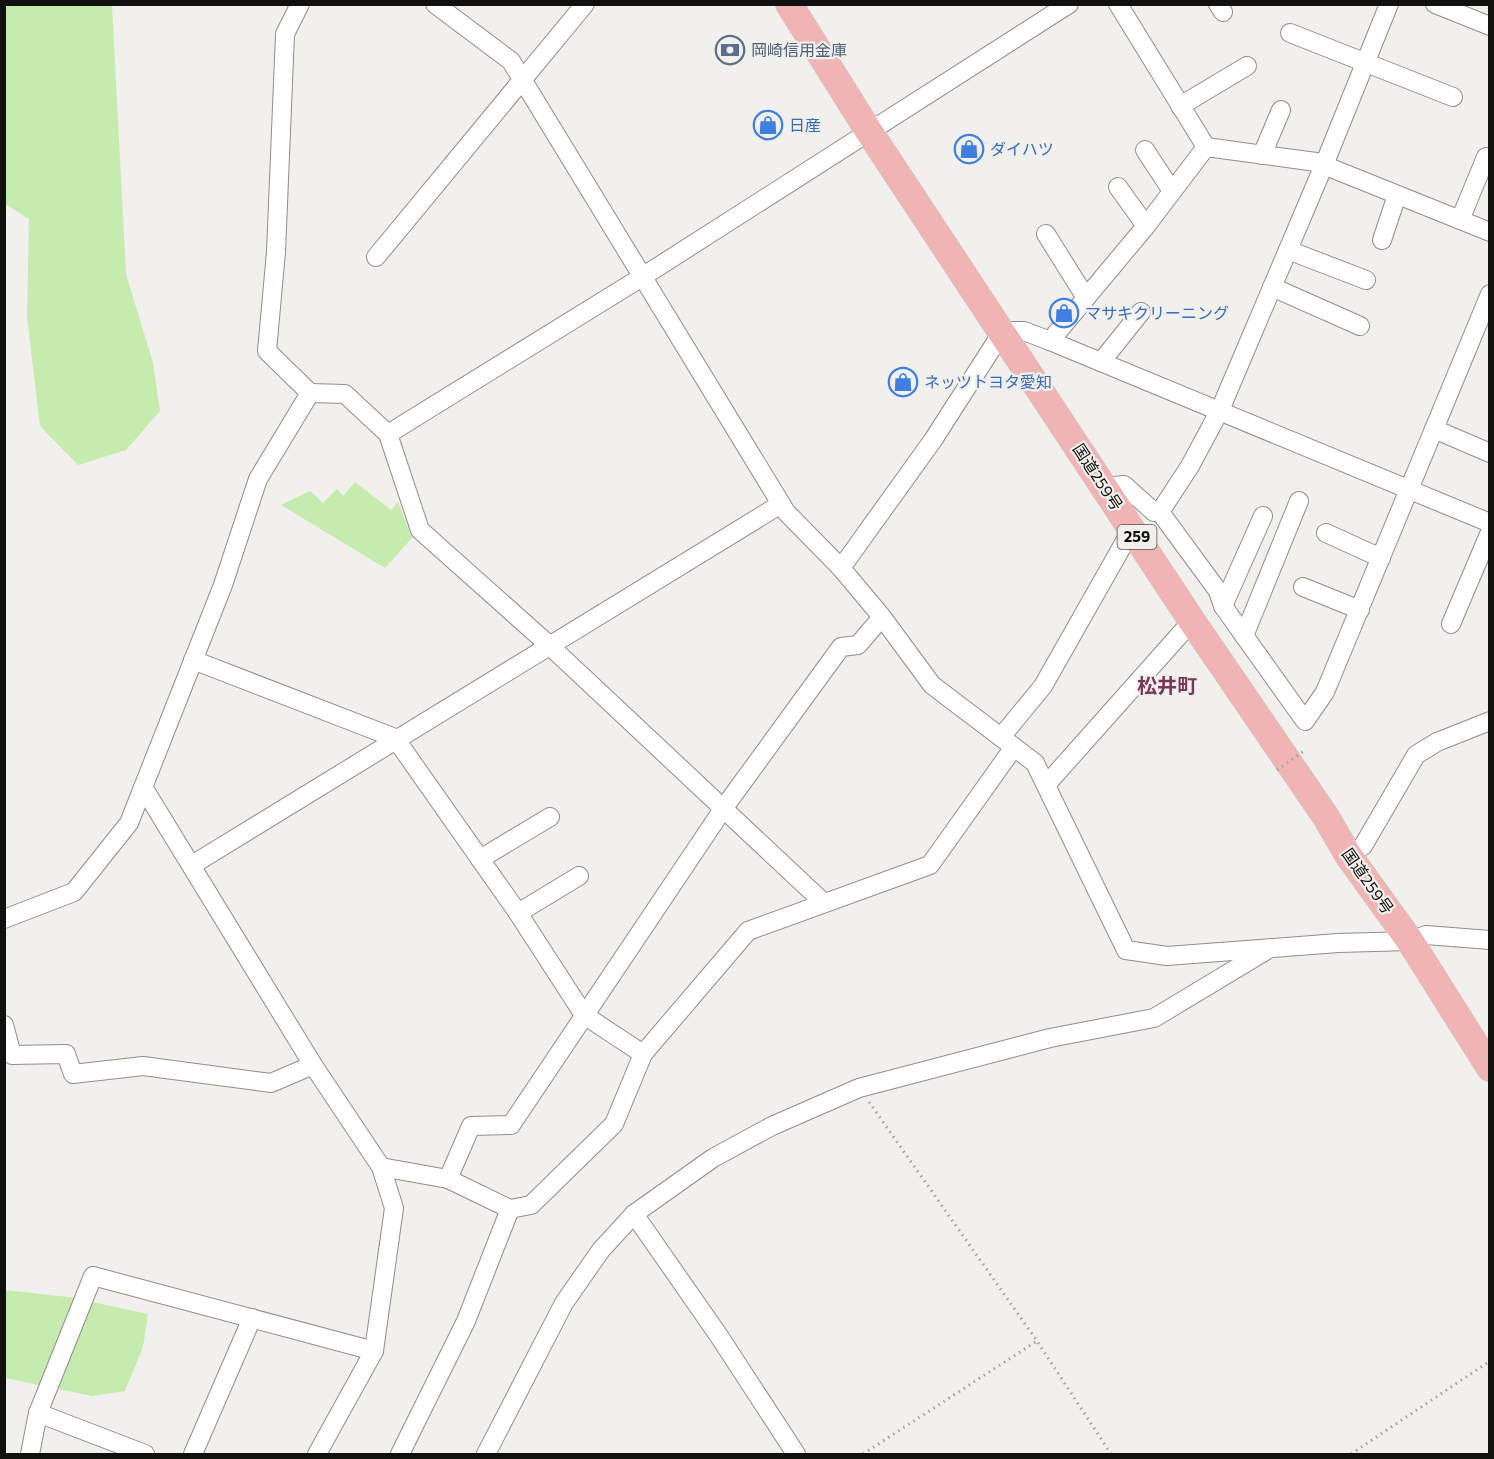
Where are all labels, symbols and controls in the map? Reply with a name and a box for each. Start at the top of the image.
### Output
bank icon: 岡崎信用金庫 [714,34,746,66]
place label: 岡崎信用金庫 [751,40,847,59]
shop icon: 日産 [752,109,784,141]
place label: 日産 [789,115,821,134]
shop icon: ダイハツ [953,133,985,165]
place label: ダイハツ [990,139,1054,158]
shop icon: マサキクリーニング [1048,297,1080,329]
place label: マサキクリーニング [1085,303,1229,322]
shop icon: ネッツトヨタ愛知 [887,366,919,398]
place label: ネッツトヨタ愛知 [924,372,1052,391]
street label: 国道259号 [1070,440,1127,514]
road number: 259 [1118,525,1156,549]
district label: 松井町 [1137,673,1197,697]
street label: 国道259号 [1339,844,1398,917]

